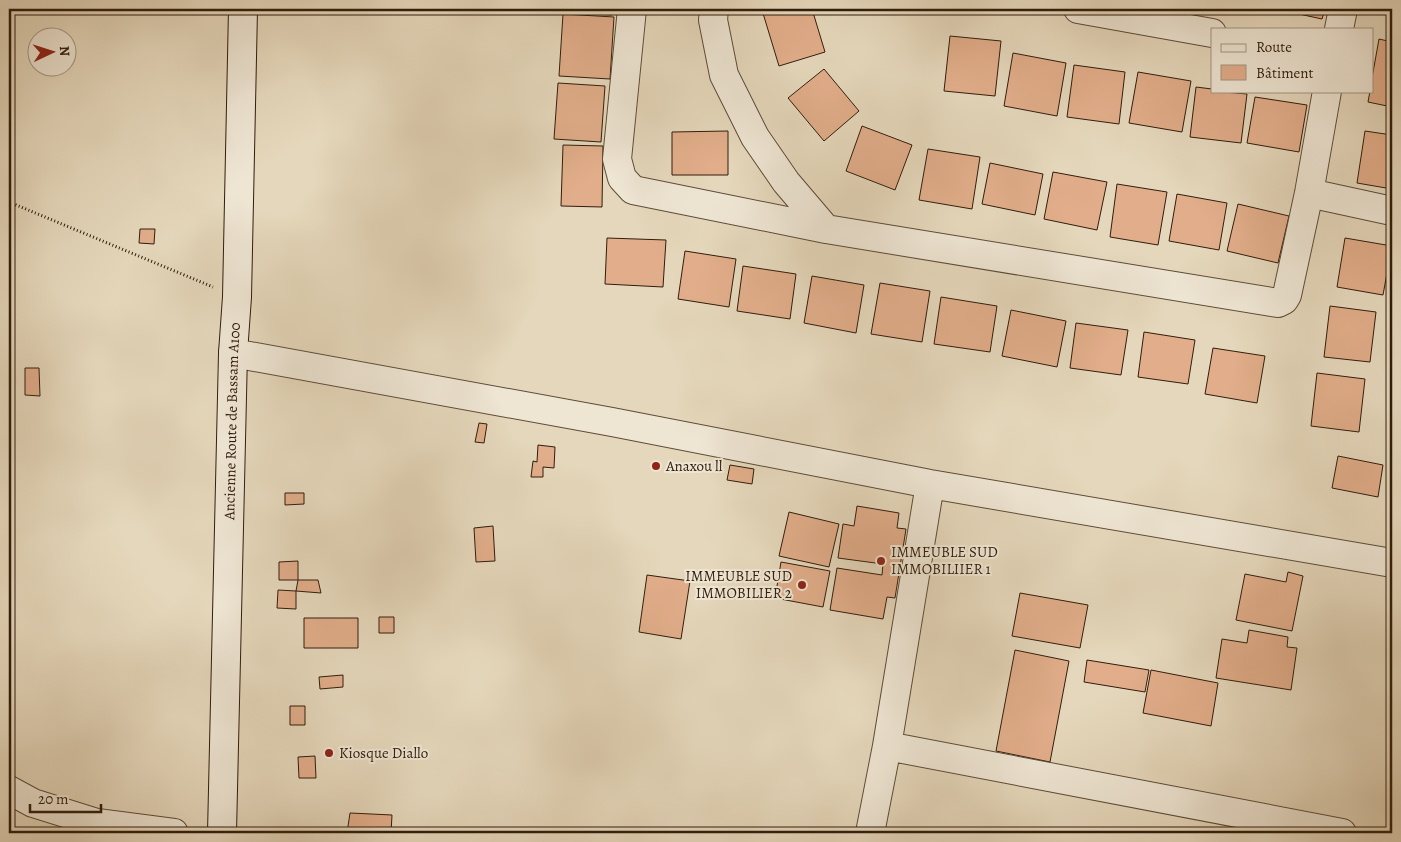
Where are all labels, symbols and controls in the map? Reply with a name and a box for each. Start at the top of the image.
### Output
north arrow [28,28,78,78]
legend [1211,28,1374,92]
text: Route [1256,37,1292,57]
text: N [55,45,74,57]
text: Bâtiment [1256,63,1314,83]
street label: Ancienne Route de Bassam A100 [219,322,245,521]
place label: Anaxou ll [665,456,723,476]
marker: Anaxou ll [650,460,662,472]
place label: IMMEUBLE SUD IMMOBILIIER 1 [891,542,998,579]
marker: IMMEUBLE SUD IMMOBILIIER 1 [875,555,887,567]
place label: IMMEUBLE SUD IMMOBILIER 2 [685,566,792,603]
marker: IMMEUBLE SUD IMMOBILIER 2 [796,579,808,591]
place label: Kiosque Diallo [339,743,428,763]
marker: Kiosque Diallo [323,747,335,759]
scale bar [30,782,101,814]
text: 20 m [38,789,69,809]

